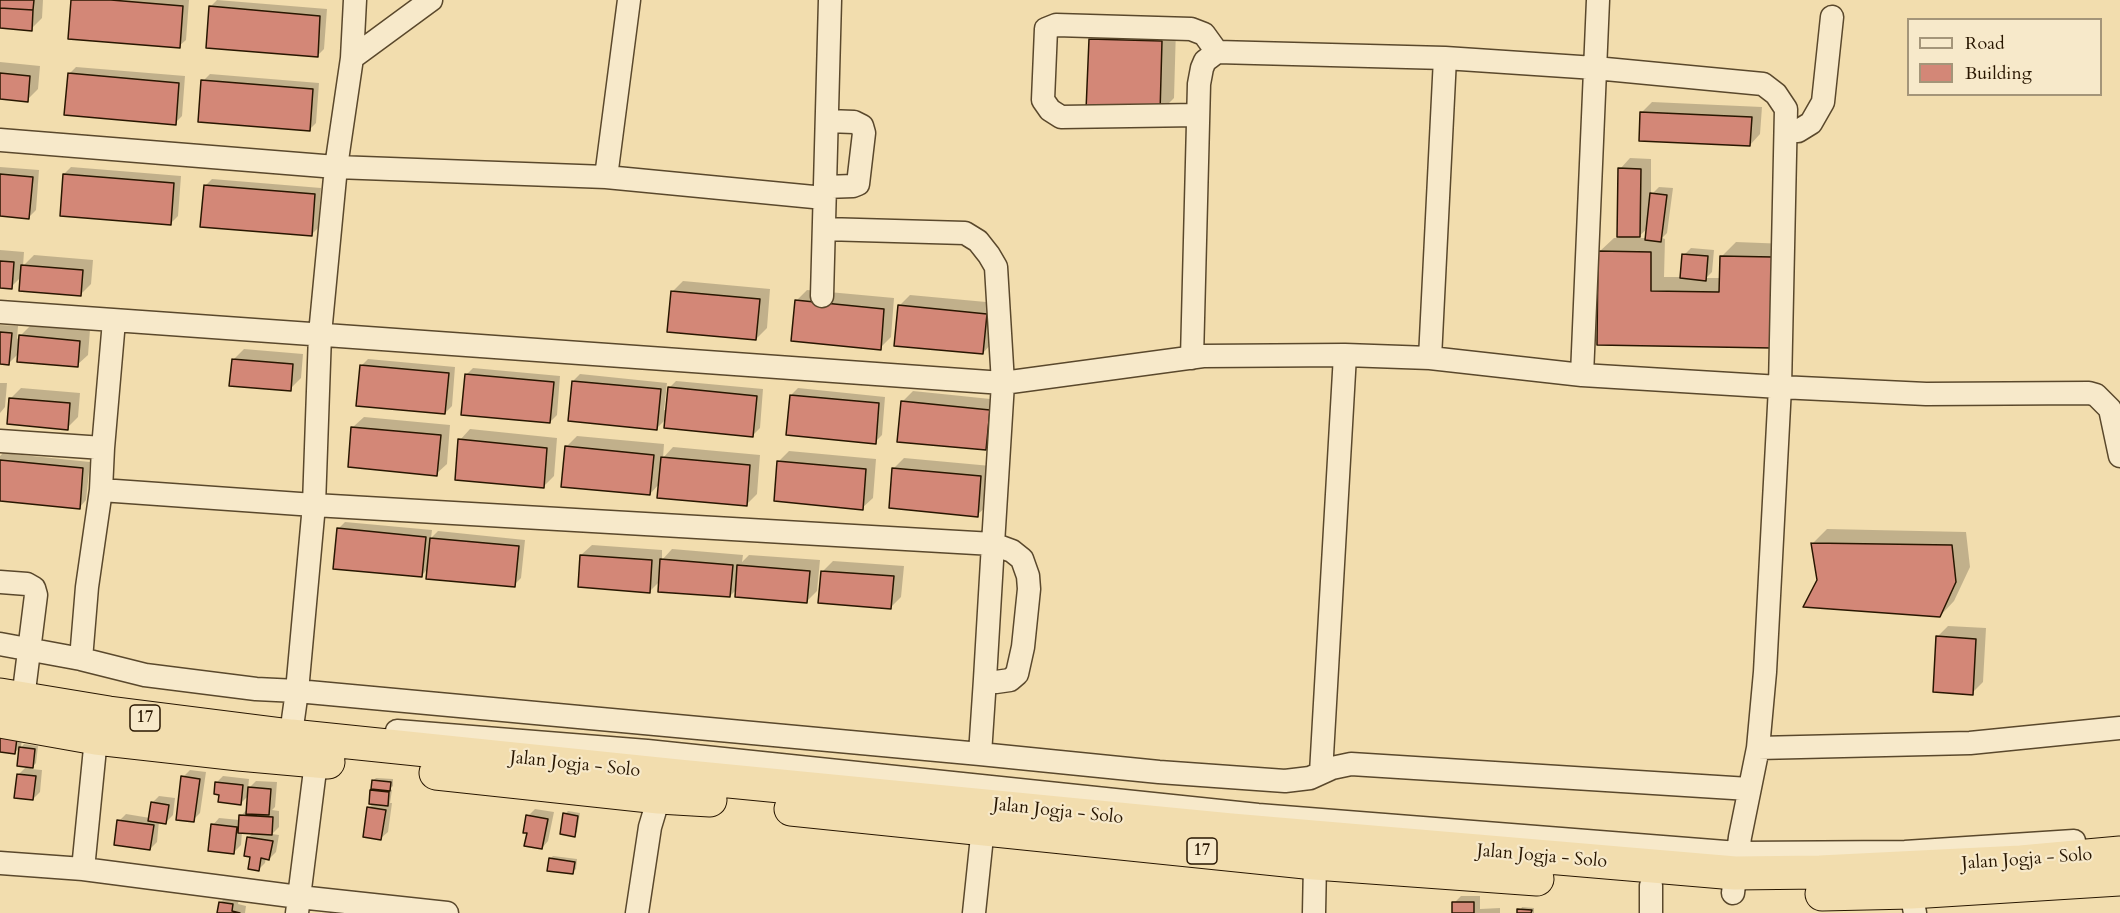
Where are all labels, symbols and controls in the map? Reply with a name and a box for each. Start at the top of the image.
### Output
legend [1907,18,2102,96]
text: Road [1965,31,2005,56]
text: Building [1965,61,2032,86]
road number: 17 [130,705,160,731]
street label: Jalan Jogja - Solo [509,747,641,783]
street label: Jalan Jogja - Solo [992,794,1124,830]
road number: 17 [1187,838,1217,864]
street label: Jalan Jogja - Solo [1476,841,1608,873]
street label: Jalan Jogja - Solo [1961,845,2093,875]

